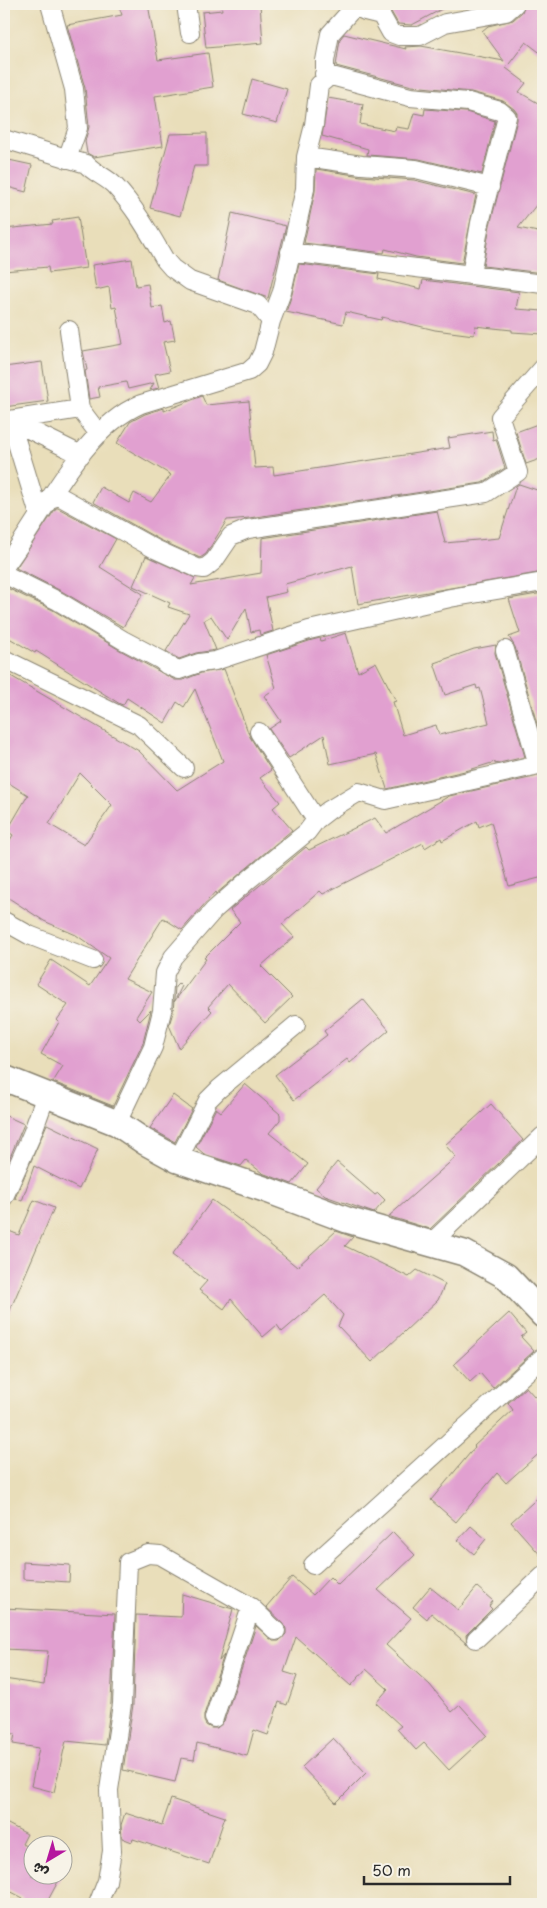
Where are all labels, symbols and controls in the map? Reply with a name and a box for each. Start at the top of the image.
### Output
north arrow [22,1836,72,1886]
scale bar [364,1853,511,1885]
text: ش [27,1858,52,1884]
text: 50 m [372,1858,411,1881]

